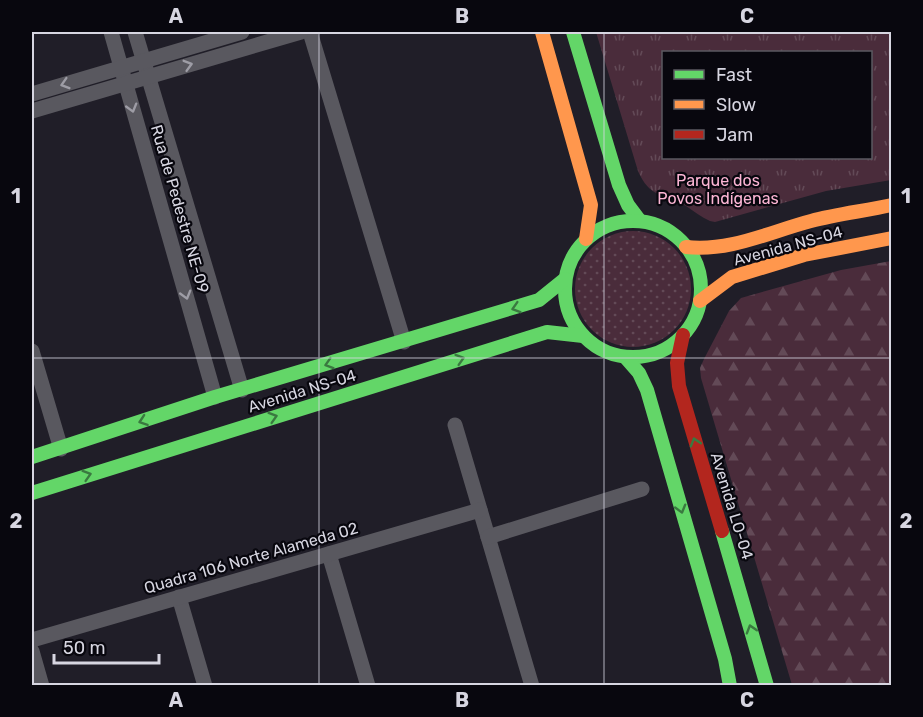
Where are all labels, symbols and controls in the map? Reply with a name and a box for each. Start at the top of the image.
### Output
text: A [169,4,184,28]
text: B [455,4,469,28]
text: C [740,4,754,28]
legend [662,51,872,159]
one-way arrow [182,60,193,72]
text: Fast [716,64,752,86]
one-way arrow [60,77,71,89]
text: Slow [716,94,756,116]
one-way arrow [125,102,137,113]
street label: Rua de Pedestre NE-09 [147,123,213,295]
text: Jam [716,124,753,146]
park label: Parque dos Povos Indígenas [657,171,779,208]
text: 1 [11,184,21,208]
text: 1 [901,184,911,208]
street label: Avenida NS-04 [731,222,845,270]
one-way arrow [179,290,191,300]
one-way arrow [511,301,522,313]
one-way arrow [454,354,465,366]
one-way arrow [324,357,335,369]
street label: Avenida NS-04 [245,365,359,417]
one-way arrow [267,412,278,424]
one-way arrow [138,414,149,427]
one-way arrow [690,438,703,448]
street label: Avenida LO-04 [707,450,757,562]
one-way arrow [81,470,92,483]
one-way arrow [674,503,686,514]
text: 2 [10,509,23,533]
text: 2 [900,509,913,533]
street label: Quadra 106 Norte Alameda 02 [142,518,360,598]
one-way arrow [746,624,758,635]
scale bar [54,627,159,665]
text: 50 m [63,637,106,659]
text: A [169,688,184,712]
text: B [455,688,469,712]
text: C [740,688,754,712]

